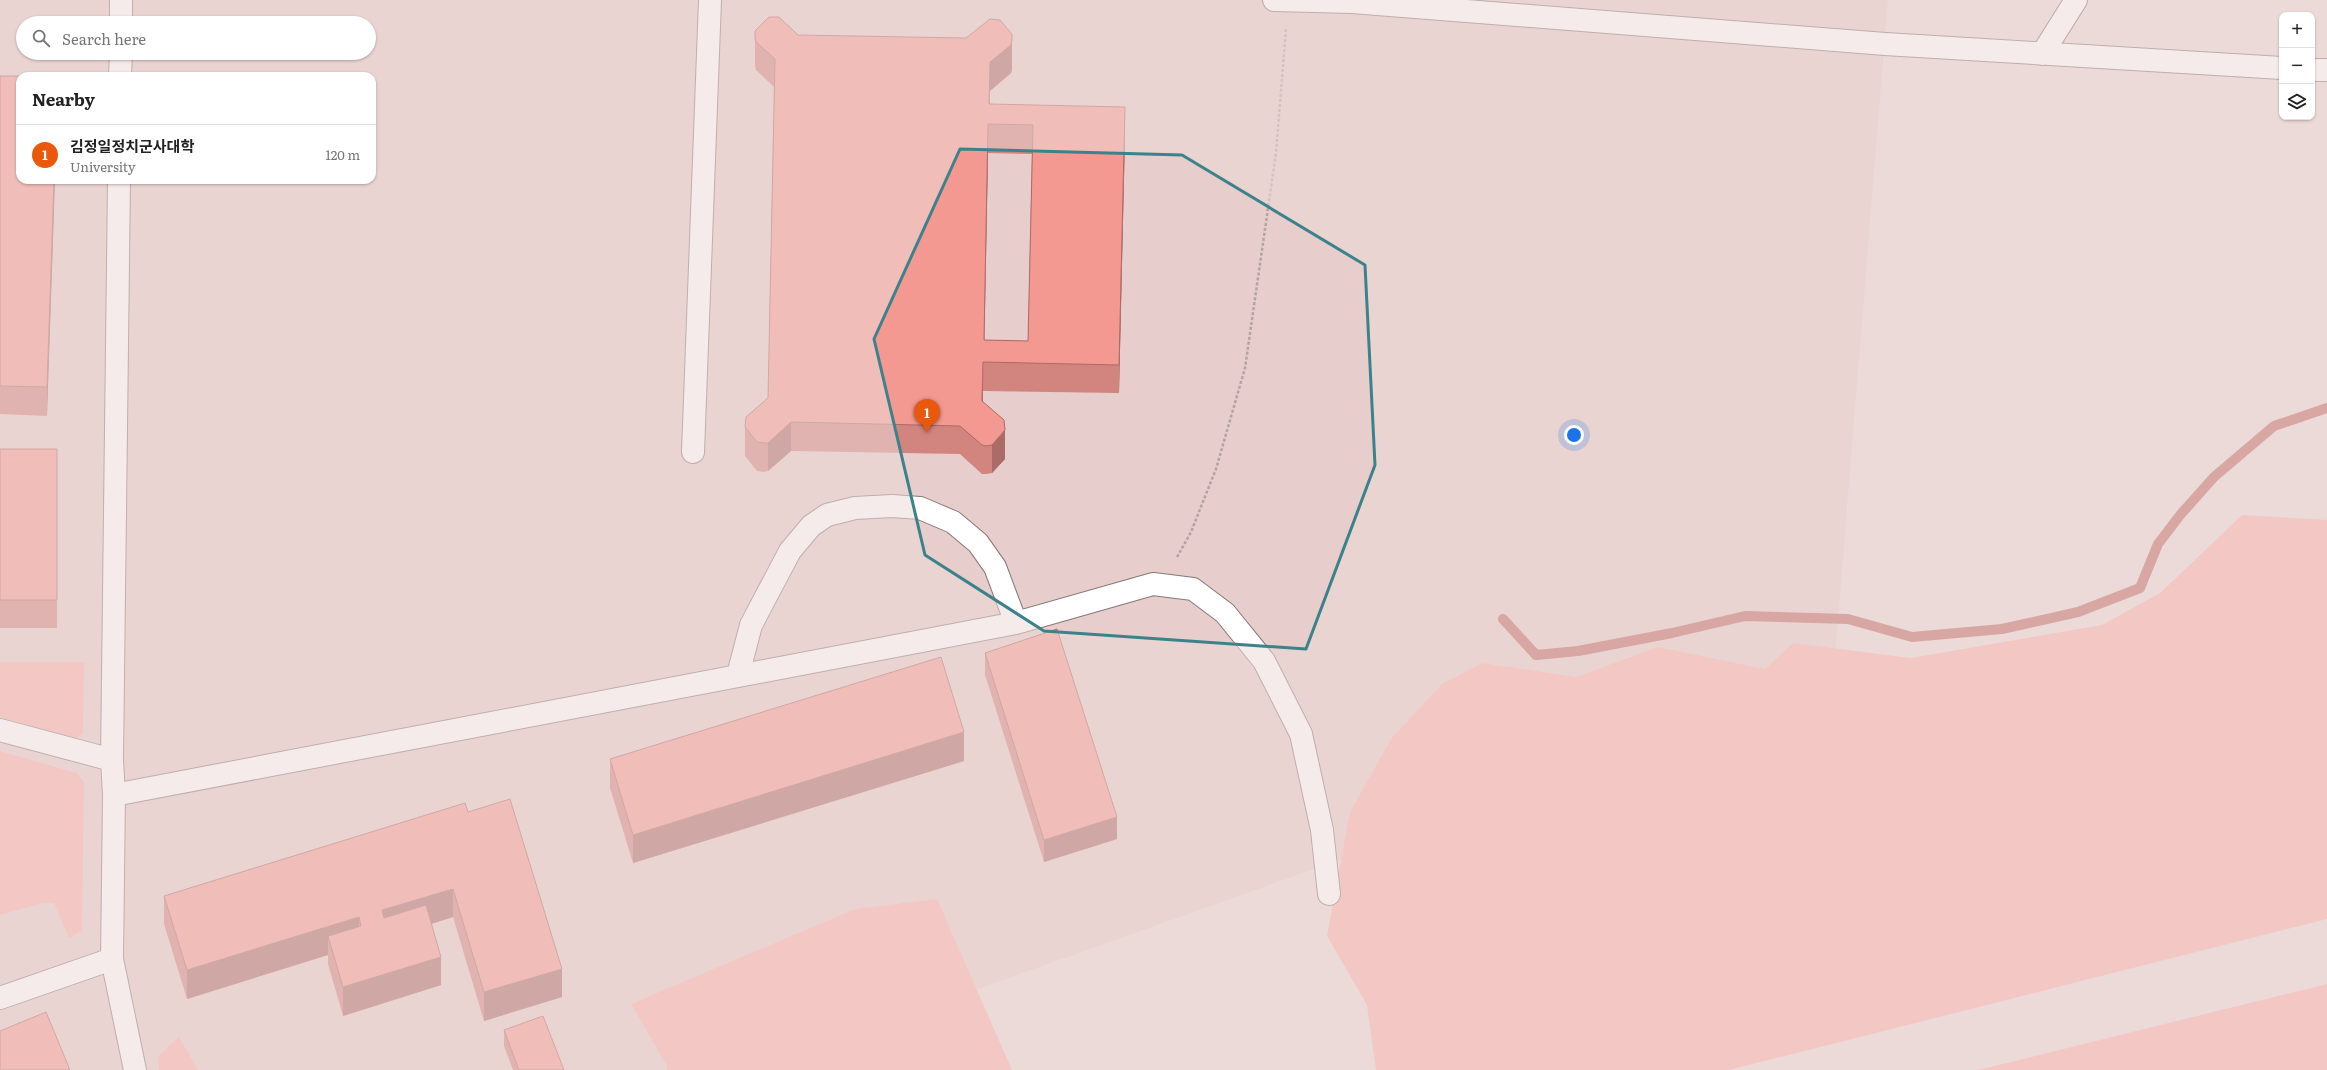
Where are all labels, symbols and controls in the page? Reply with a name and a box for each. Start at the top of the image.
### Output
map controls [2279,12,2315,120]
button: + [2279,12,2315,48]
search box [16,16,376,60]
icon: search [30,27,52,49]
text: Search here [62,27,146,50]
button: − [2279,48,2315,84]
button: layers [2279,84,2315,120]
text: Nearby [32,86,95,111]
text: 김정일정치군사대학 [70,134,194,157]
text: 1 [42,145,48,164]
text: 120 m [325,145,360,164]
text: University [70,157,135,176]
pin: 1 [914,399,940,432]
your location [1564,425,1584,445]

